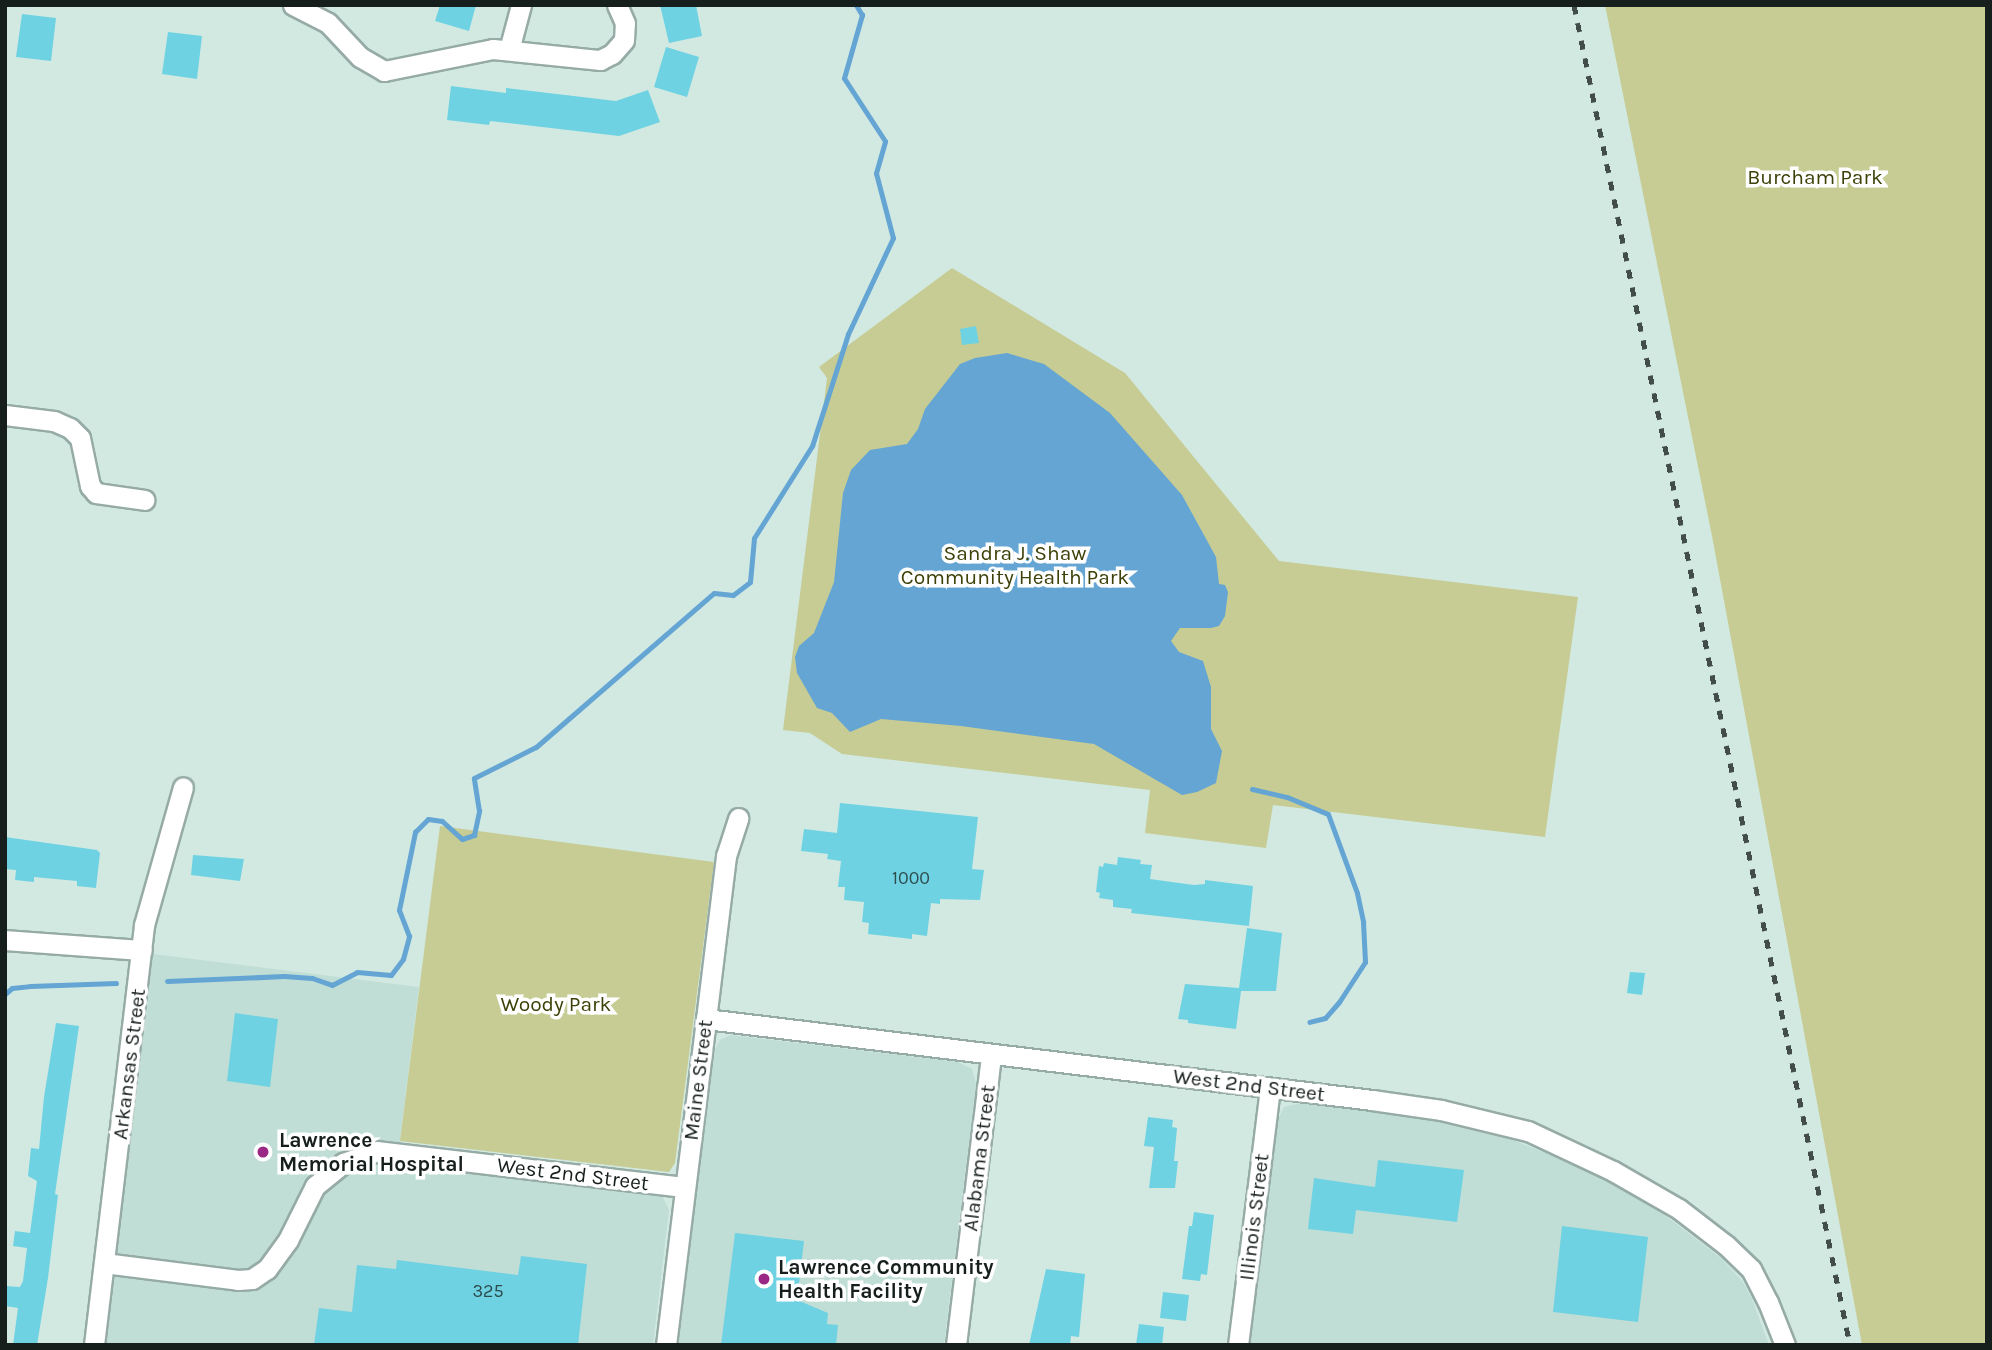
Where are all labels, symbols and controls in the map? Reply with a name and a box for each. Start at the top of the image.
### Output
park label: Burcham Park [1747,164,1883,190]
park label: Sandra J. Shaw Community Health Park [901,540,1129,590]
house number: 1000 [892,867,930,889]
street label: Arkansas Street [107,987,151,1141]
park label: Woody Park [501,991,611,1017]
street label: Maine Street [678,1018,718,1142]
street label: West 2nd Street [1172,1063,1326,1107]
street label: Alabama Street [958,1083,1000,1233]
place label: Lawrence Memorial Hospital [279,1127,464,1177]
marker: Lawrence Memorial Hospital [253,1142,273,1162]
street label: West 2nd Street [496,1152,650,1196]
street label: Illinois Street [1234,1152,1274,1282]
place label: Lawrence Community Health Facility [778,1254,994,1304]
marker: Lawrence Community Health Facility [756,1271,772,1287]
house number: 325 [472,1280,504,1302]

